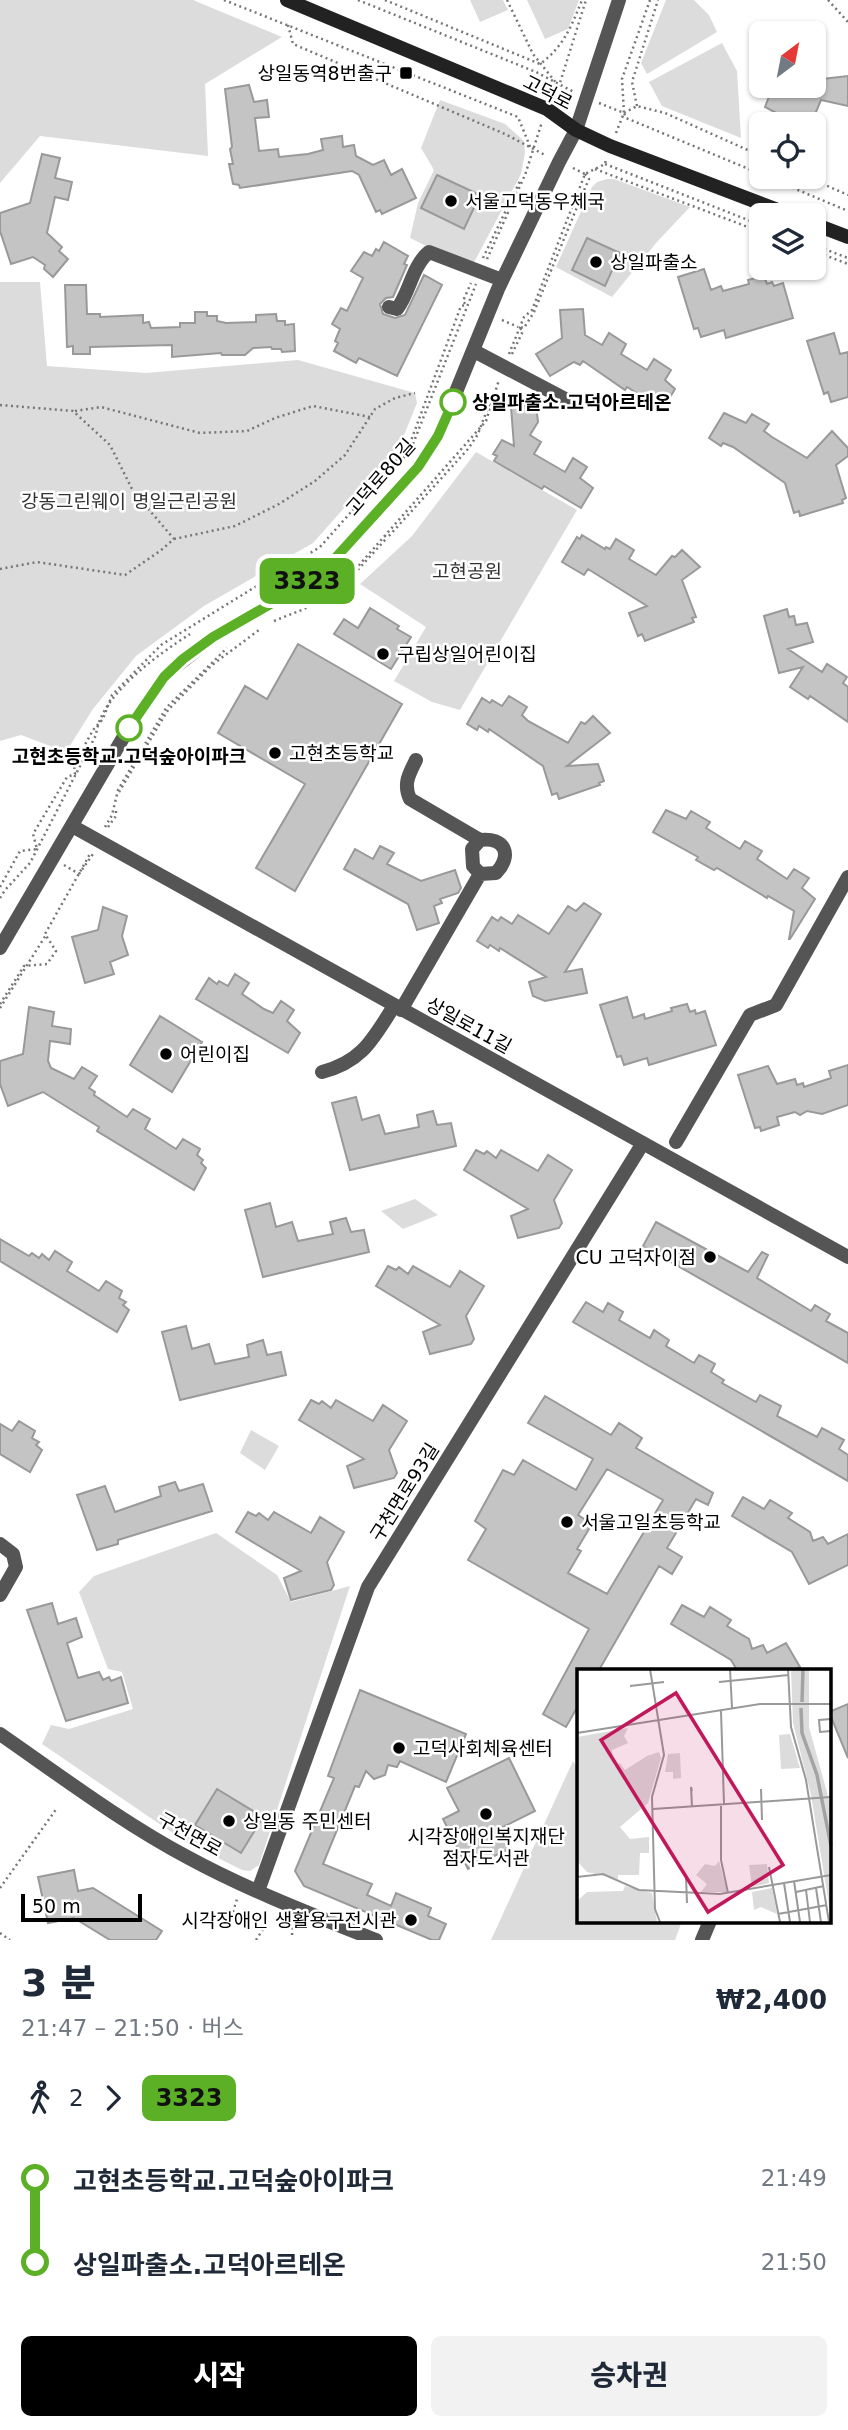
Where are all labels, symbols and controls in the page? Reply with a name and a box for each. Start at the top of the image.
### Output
north arrow [749,21,826,98]
map controls [749,21,826,280]
place label: 상일동역8번출구 [258,62,392,84]
marker: 상일동역8번출구 [398,65,414,81]
street label: 고덕로 [520,70,576,114]
button: locate [749,112,826,189]
place label: 서울고덕동우체국 [465,190,605,212]
marker: 서울고덕동우체국 [443,193,459,209]
button: layers [749,203,826,280]
place label: 상일파출소 [610,251,697,273]
marker: 상일파출소 [588,254,604,270]
marker: 상일파출소.고덕아르테온 [440,389,466,415]
place label: 상일파출소.고덕아르테온 [472,391,672,413]
street label: 고덕로80길 [341,434,419,520]
park label: 강동그린웨이 명일근린공원 [21,490,237,512]
line badge: 3323 [258,558,356,604]
park label: 고현공원 [432,560,502,582]
text: 3323 [274,567,340,595]
place label: 구립상일어린이집 [397,643,537,665]
marker: 구립상일어린이집 [375,646,391,662]
marker: 고현초등학교.고덕숲아이파크 [116,715,142,741]
place label: 고현초등학교 [289,742,394,764]
place label: 고현초등학교.고덕숲아이파크 [12,745,246,767]
marker: 고현초등학교 [267,745,283,761]
street label: 상일로11길 [423,993,515,1057]
place label: 어린이집 [180,1043,250,1065]
marker: 어린이집 [158,1046,174,1062]
place label: CU 고덕자이점 [575,1246,696,1268]
marker: CU 고덕자이점 [702,1249,718,1265]
street label: 구천면로93길 [365,1439,443,1545]
place label: 서울고일초등학교 [581,1511,721,1533]
marker: 서울고일초등학교 [559,1514,575,1530]
inset map [577,1669,830,1923]
place label: 고덕사회체육센터 [413,1737,553,1759]
marker: 고덕사회체육센터 [391,1740,407,1756]
marker: 시각장애인복지재단 점자도서관 [478,1806,494,1822]
street label: 구천면로 [154,1807,226,1861]
place label: 상일동 주민센터 [243,1810,371,1832]
marker: 상일동 주민센터 [221,1813,237,1829]
place label: 시각장애인복지재단 점자도서관 [407,1825,565,1869]
scale bar [21,1891,142,1923]
text: 50 m [32,1895,81,1917]
place label: 시각장애인 생활용구전시관 [181,1909,397,1931]
marker: 시각장애인 생활용구전시관 [403,1912,419,1928]
text: 3 분 [21,1961,96,2005]
text: ₩2,400 [716,1985,827,2015]
text: 21:47 – 21:50 · 버스 [21,2015,244,2041]
icon: walk [21,2079,59,2117]
icon: forward [94,2079,132,2117]
text: 3323 [156,2084,222,2112]
text: 2 [69,2085,84,2111]
text: 21:49 [761,2165,827,2191]
text: 고현초등학교.고덕숲아이파크 [73,2166,394,2196]
text: 21:50 [761,2249,827,2275]
text: 상일파출소.고덕아르테온 [73,2250,346,2280]
button: 시작 [21,2336,417,2416]
button: 승차권 [431,2336,827,2416]

